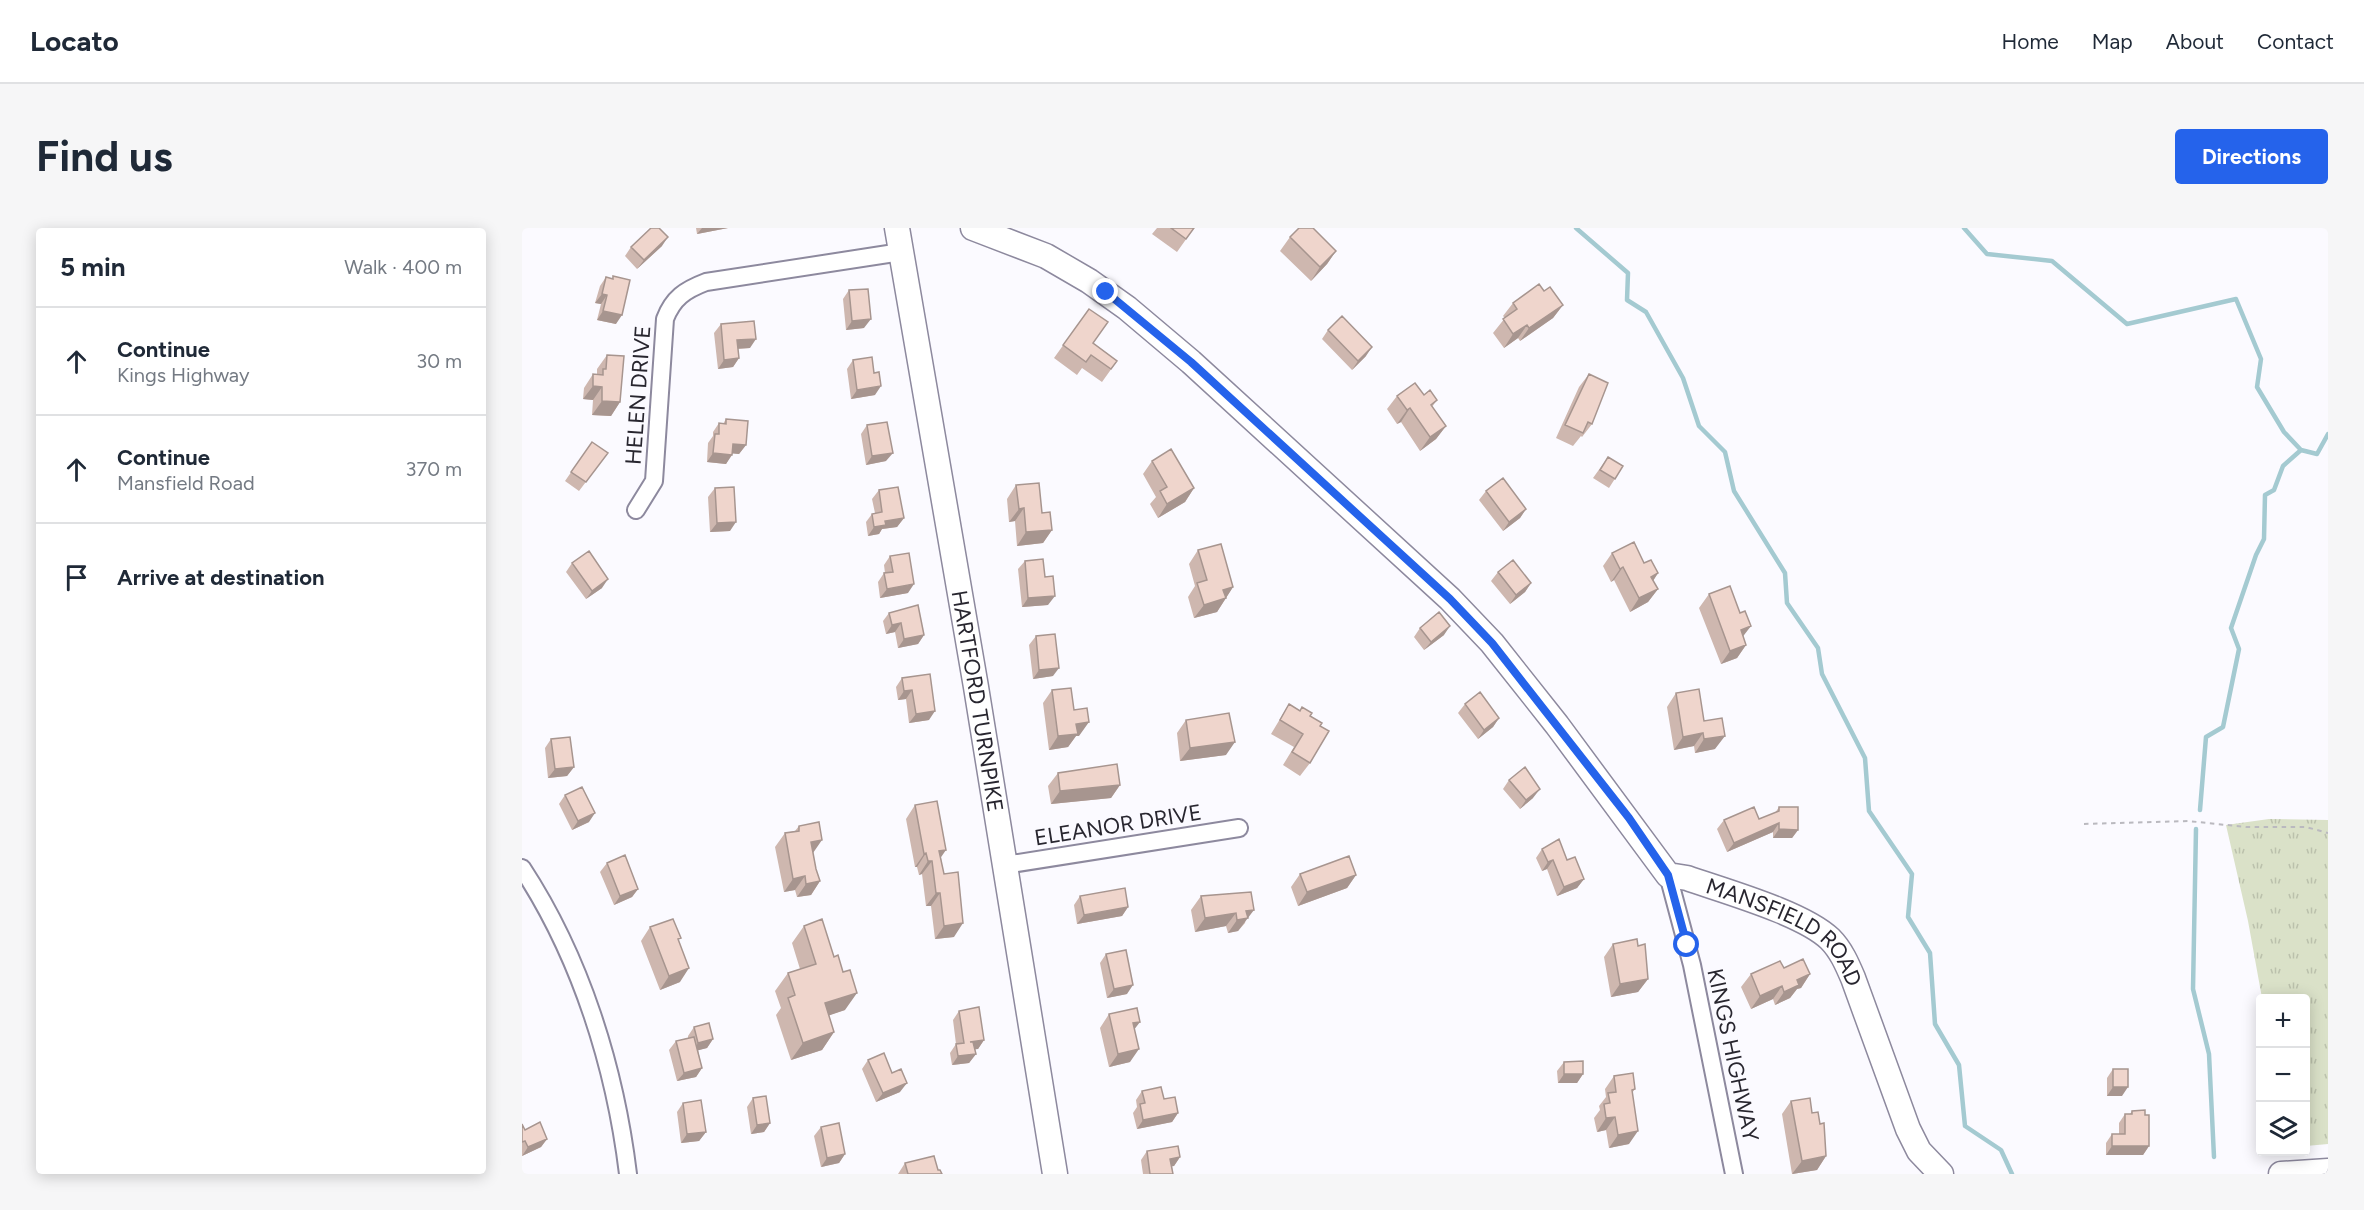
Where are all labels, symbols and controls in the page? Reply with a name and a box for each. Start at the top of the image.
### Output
text: Locato [30,24,119,58]
text: Home [2002,29,2059,54]
text: Map [2092,29,2133,54]
text: About [2166,29,2224,54]
text: Contact [2257,29,2334,54]
button: Directions [2175,129,2328,184]
text: Find us [36,131,173,182]
text: 5 min [60,251,126,283]
text: Walk · 400 m [344,255,462,279]
route end [1092,278,1118,304]
street label: HELEN DRIVE [620,324,656,466]
text: Continue [117,336,210,363]
icon: ahead [60,345,93,378]
text: 30 m [416,349,462,373]
text: Kings Highway [117,363,249,387]
text: Continue [117,444,210,471]
icon: ahead [60,453,93,486]
text: 370 m [406,457,462,481]
text: Mansfield Road [117,471,255,495]
icon: arrive [60,561,93,594]
text: Arrive at destination [117,564,325,591]
street label: HARTFORD TURNPIKE [946,588,1010,814]
street label: ELEANOR DRIVE [1033,798,1203,852]
street label: MANSFIELD ROAD [1703,872,1868,990]
route start [1673,931,1699,957]
street label: KINGS HIGHWAY [1701,966,1765,1145]
map controls [2256,994,2310,1156]
button: + [2256,994,2310,1048]
button: − [2256,1048,2310,1102]
button: layers [2256,1102,2310,1156]

